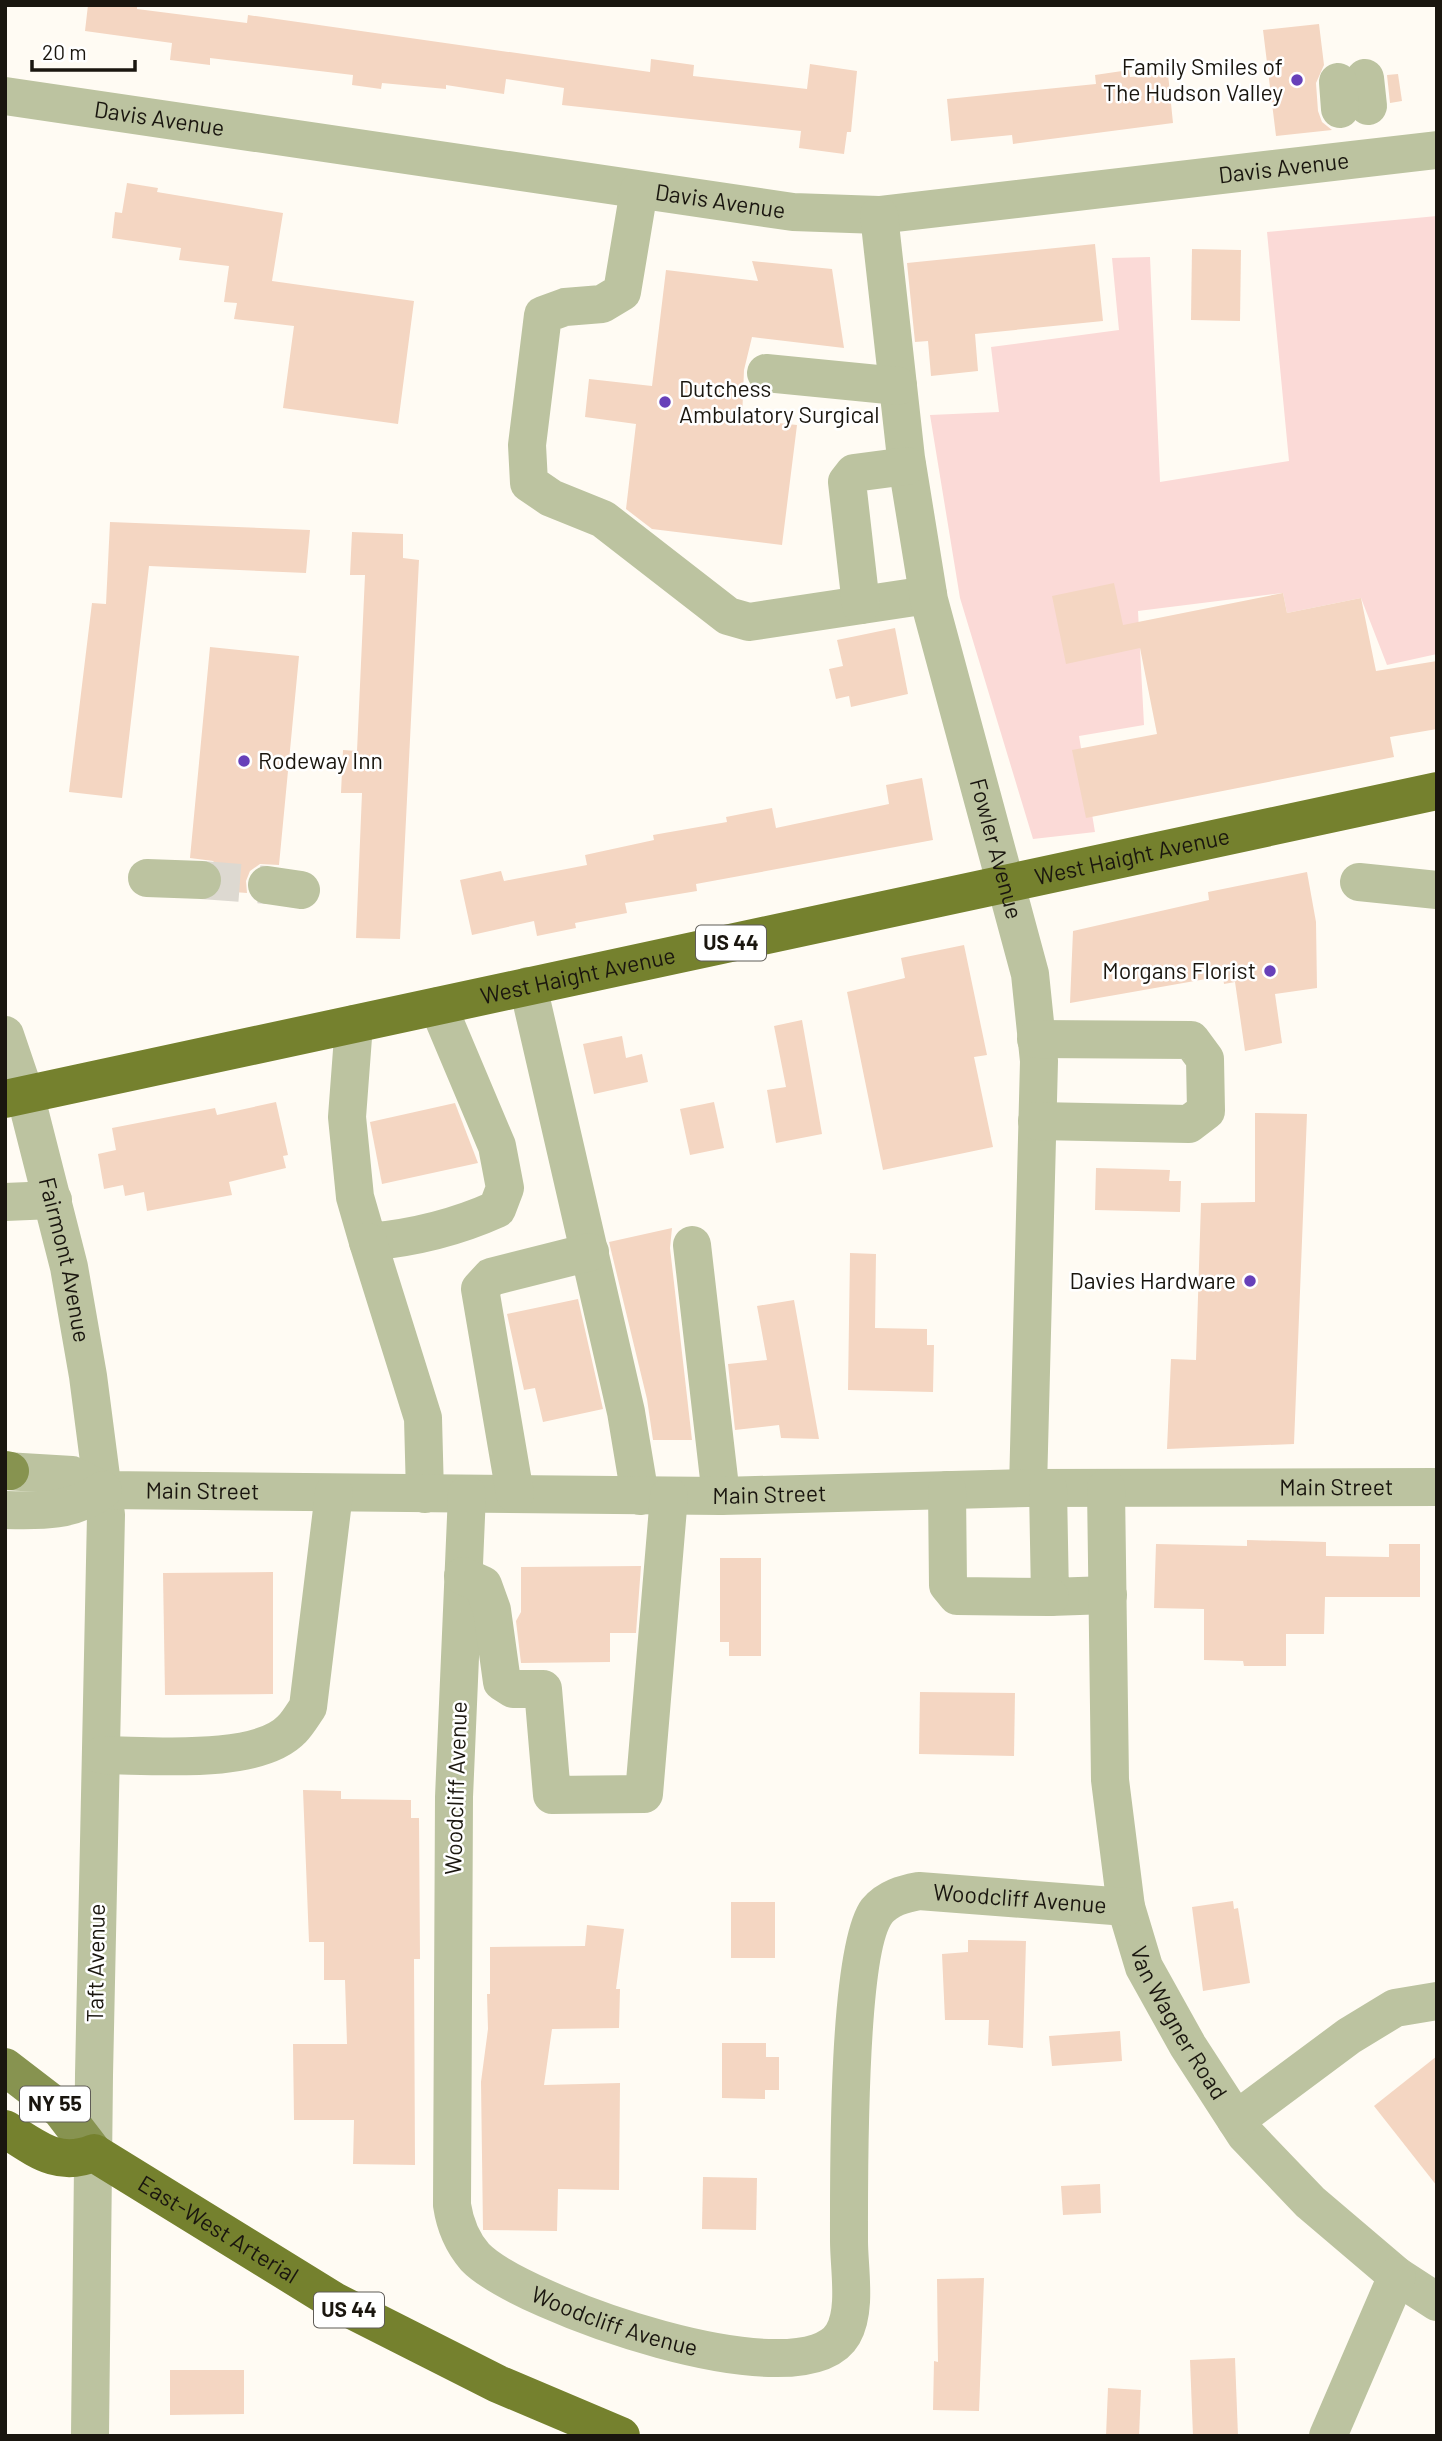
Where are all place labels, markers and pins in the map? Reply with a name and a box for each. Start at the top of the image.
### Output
place label: Family Smiles of The Hudson Valley [1103,52,1283,106]
marker: Family Smiles of The Hudson Valley [1289,72,1305,88]
place label: Dutchess Ambulatory Surgical [679,374,880,428]
marker: Dutchess Ambulatory Surgical [657,394,673,410]
place label: Rodeway Inn [258,746,383,774]
marker: Rodeway Inn [236,753,252,769]
place label: Morgans Florist [1102,956,1256,984]
marker: Morgans Florist [1262,963,1278,979]
place label: Davies Hardware [1070,1266,1236,1294]
marker: Davies Hardware [1242,1273,1258,1289]

